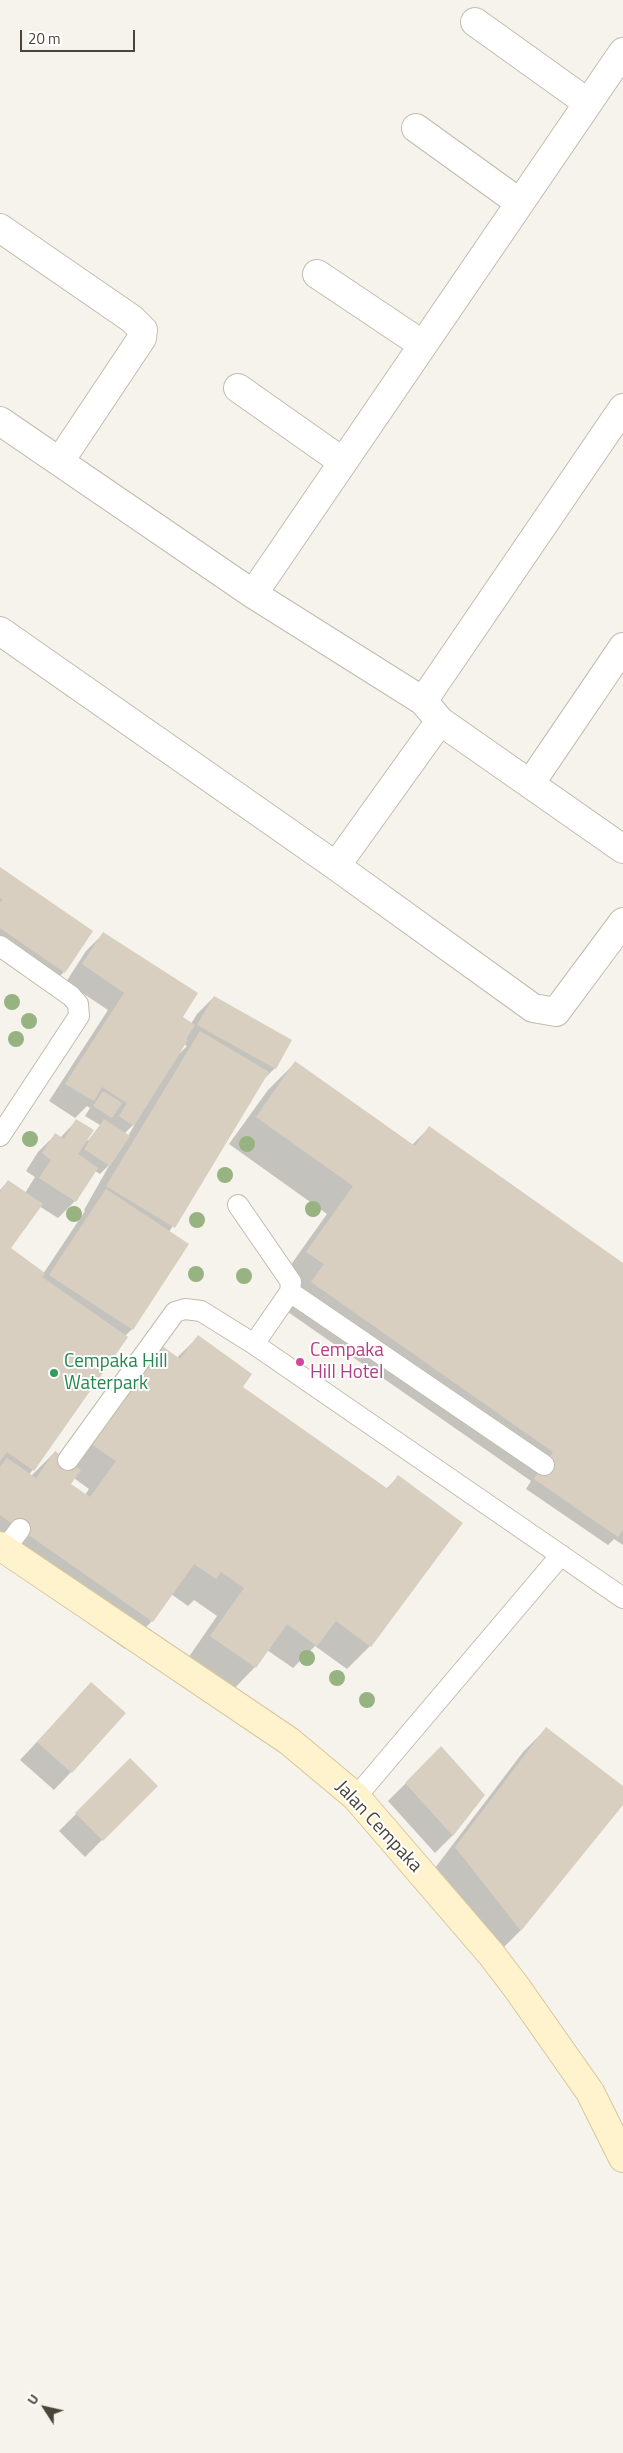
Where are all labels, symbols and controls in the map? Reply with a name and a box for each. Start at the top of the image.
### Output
scale bar [22,20,138,52]
text: 20 m [28,27,61,50]
place label: Cempaka Hill Hotel [310,1340,384,1384]
place label: Cempaka Hill Waterpark [64,1351,168,1395]
marker: Cempaka Hill Hotel [294,1356,306,1368]
marker: Cempaka Hill Waterpark [48,1367,60,1379]
street label: Jalan Cempaka [330,1776,426,1878]
north arrow [20,2383,70,2433]
text: U [21,2389,44,2409]

